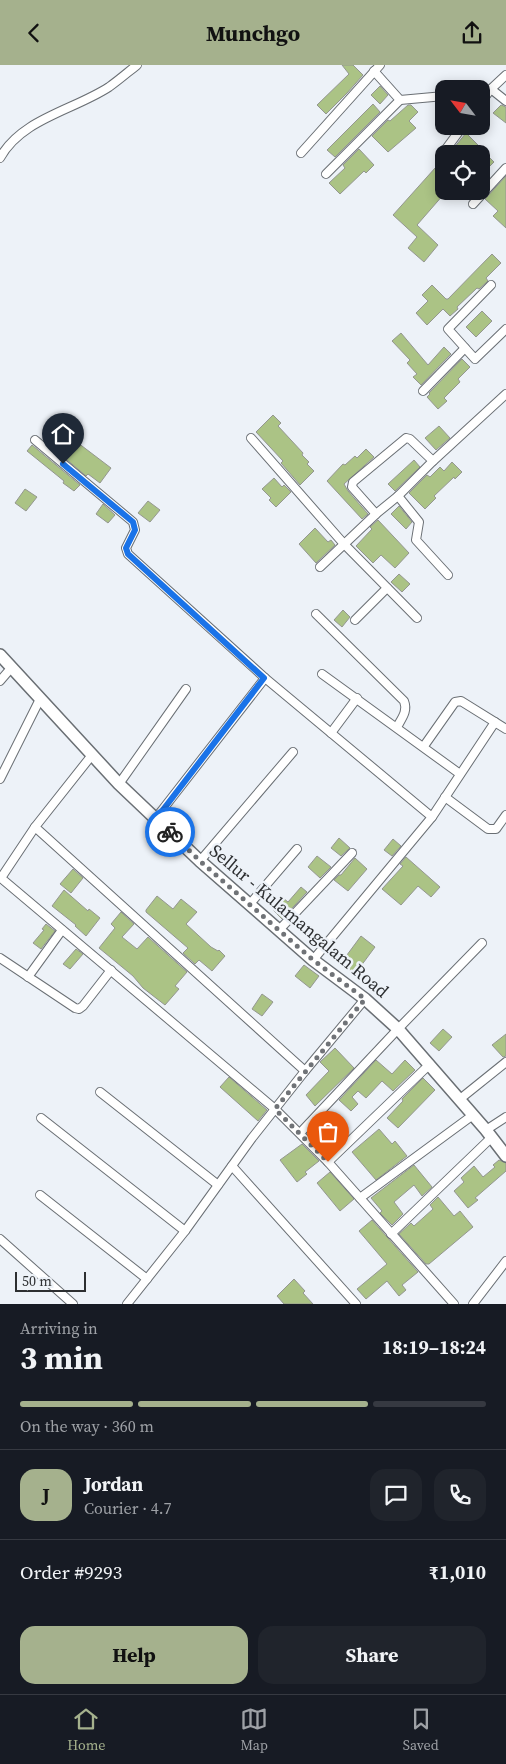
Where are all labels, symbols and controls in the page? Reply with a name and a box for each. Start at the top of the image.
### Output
text: Munchgo [206,18,300,48]
icon: back [20,19,48,47]
icon: share [458,19,486,47]
north arrow [435,80,490,135]
map controls [435,80,490,200]
button: locate [435,145,490,200]
pin [42,413,84,464]
icon: home [49,420,77,448]
courier [145,807,195,857]
icon: bike [156,818,184,846]
street label: Sellur - Kulamangalam Road [204,838,394,1003]
pin [307,1111,349,1162]
icon: bag [314,1118,342,1146]
scale bar [15,1269,86,1292]
text: 50 m [22,1271,52,1291]
text: Arriving in [20,1317,98,1339]
text: 18:19–18:24 [382,1334,486,1360]
text: 3 min [20,1336,103,1380]
text: On the way · 360 m [20,1415,154,1437]
button: chat [370,1469,422,1521]
button: phone [434,1469,486,1521]
text: Jordan [84,1471,143,1497]
text: J [42,1482,50,1508]
text: Courier · 4.7 [84,1497,172,1519]
text: Order #9293 [20,1559,122,1585]
text: ₹1,010 [429,1559,486,1585]
button: Help [20,1626,248,1684]
button: Share [258,1626,486,1684]
tab: Home [67,1705,106,1755]
tab: Map [240,1705,268,1755]
tab: Saved [403,1705,439,1755]

